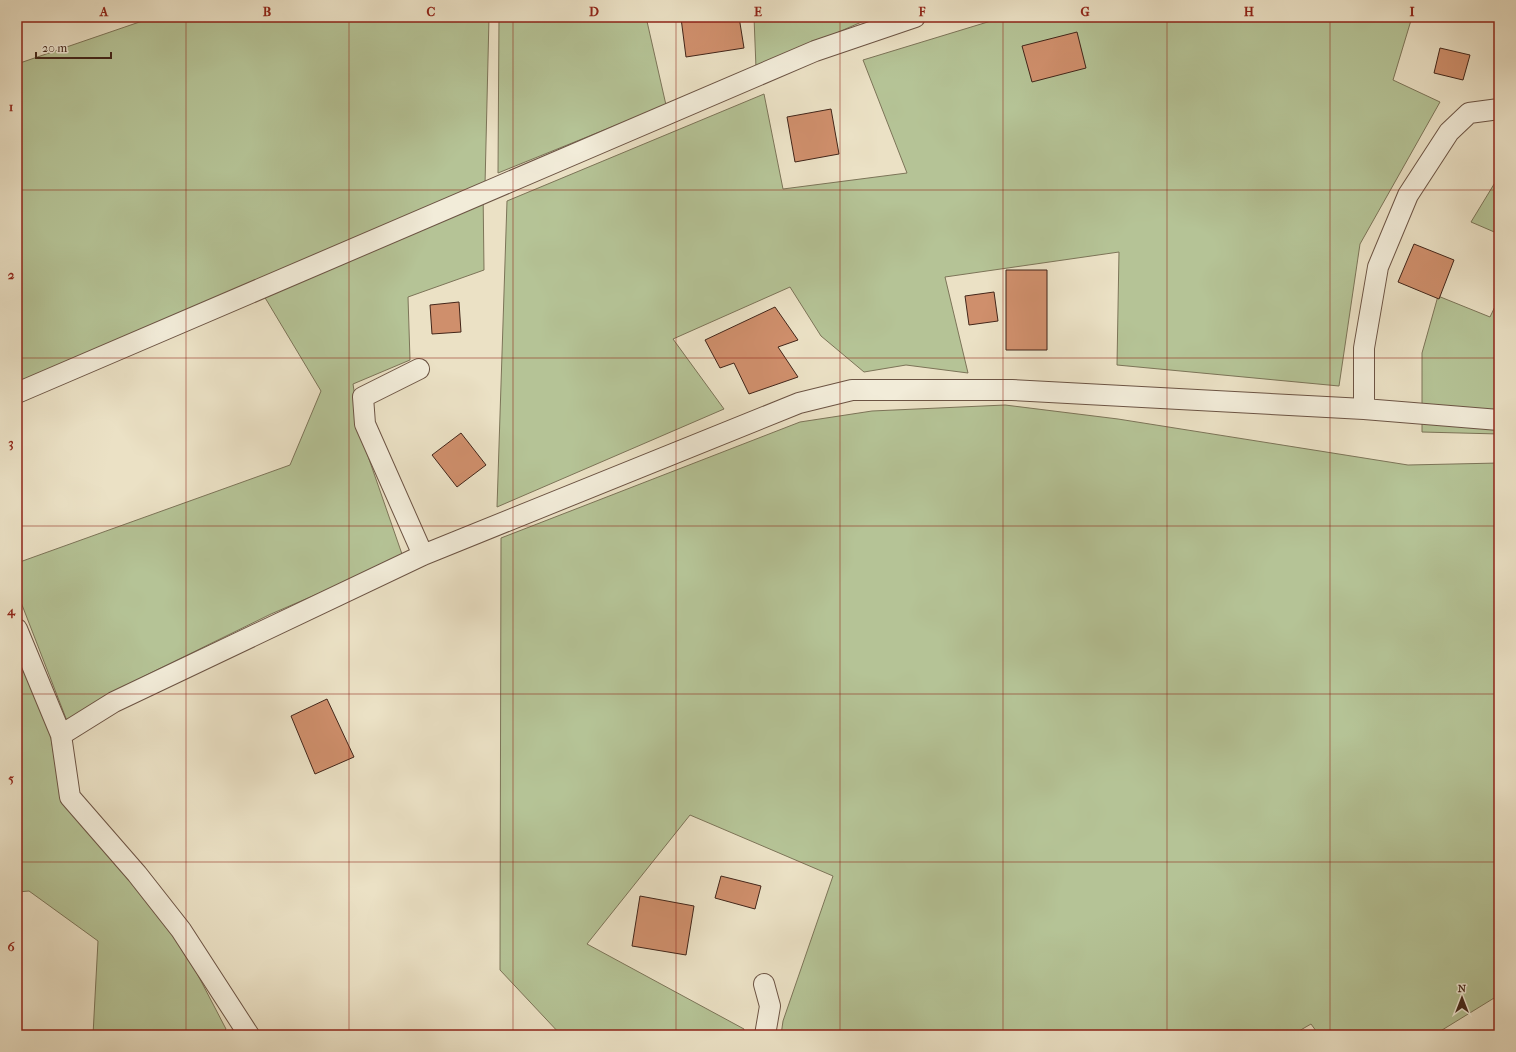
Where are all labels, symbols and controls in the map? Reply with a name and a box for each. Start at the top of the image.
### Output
text: A [99,4,109,19]
text: B [263,4,272,19]
text: C [427,4,436,19]
text: D [589,4,599,19]
text: E [754,4,762,19]
text: F [918,4,926,19]
text: G [1080,4,1090,19]
text: H [1244,4,1255,19]
text: I [1409,4,1415,19]
scale bar [36,34,111,60]
text: 20 m [42,41,67,55]
text: 1 [9,99,14,114]
text: 2 [8,267,15,282]
text: 3 [8,435,14,451]
text: 4 [6,603,16,619]
text: 5 [8,771,14,786]
text: 6 [7,939,15,954]
north arrow [1442,978,1482,1018]
text: N [1458,982,1467,995]

